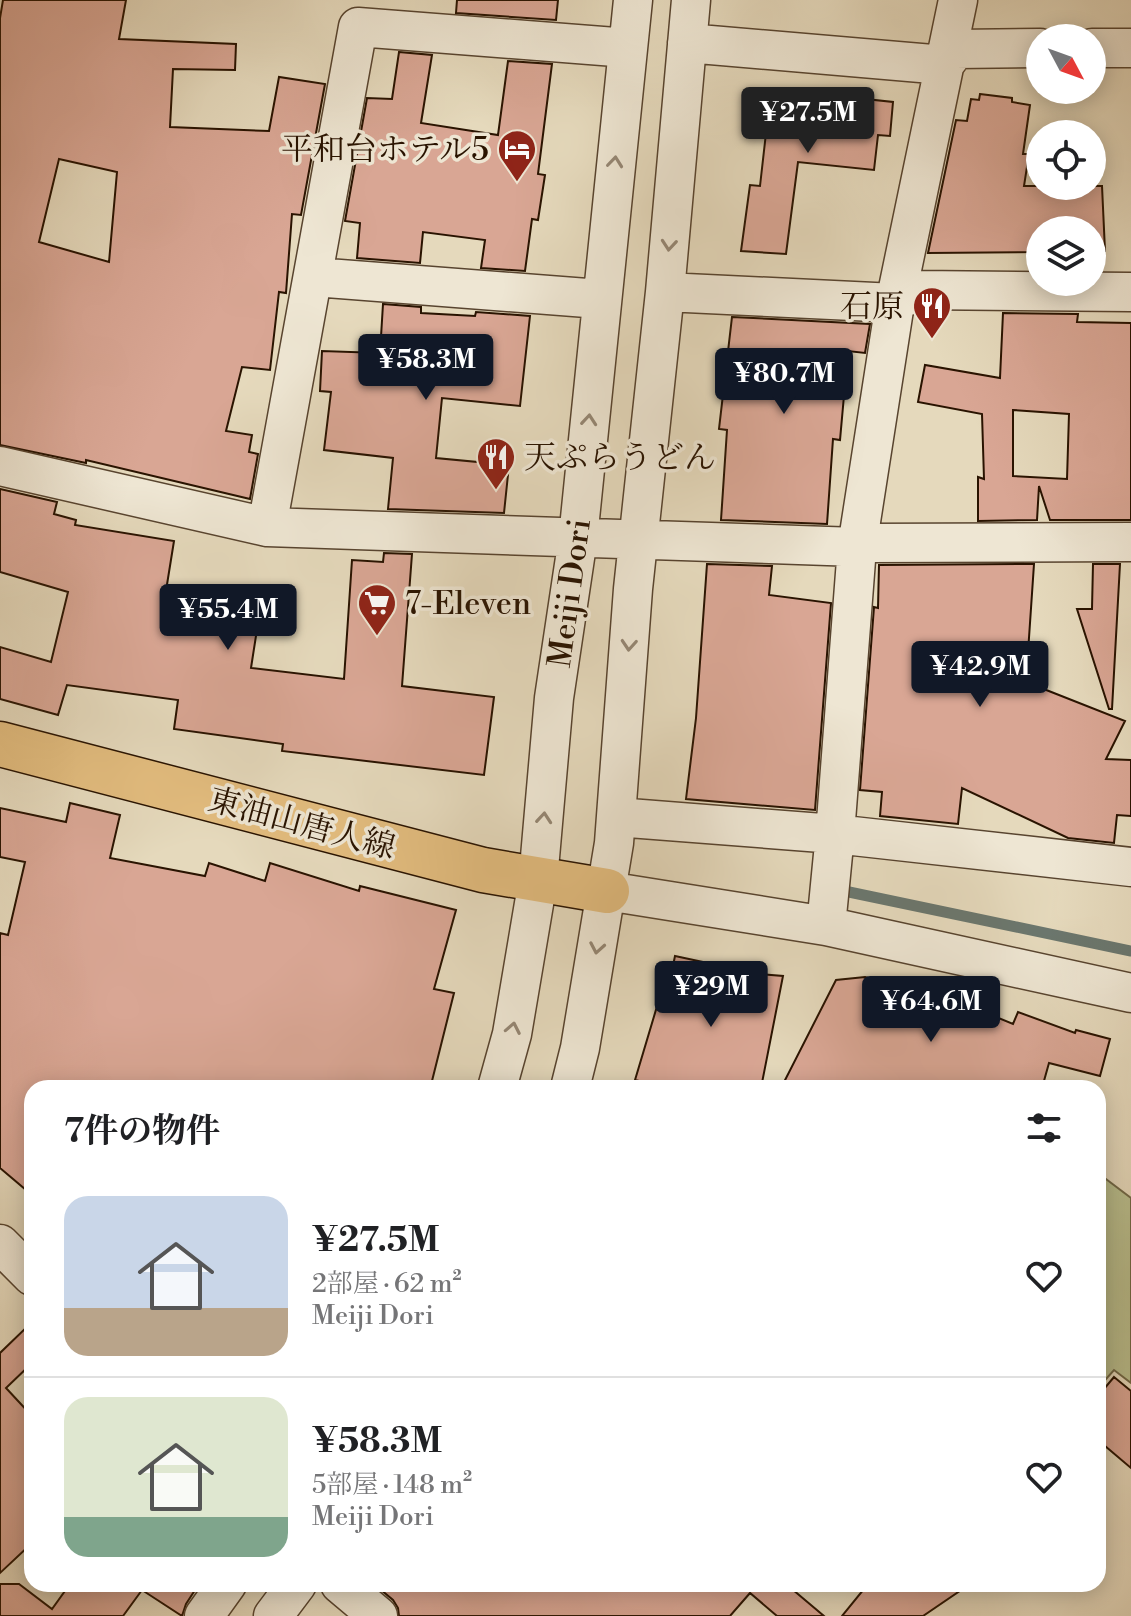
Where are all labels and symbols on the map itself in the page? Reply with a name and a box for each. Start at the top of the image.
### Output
north arrow [1026,24,1106,104]
pin: ¥27.5M [743,87,873,155]
hotel icon: 平和台ホテル5 [496,128,538,183]
place label: 平和台ホテル5 [281,130,489,170]
one-way arrow [607,155,624,168]
one-way arrow [661,239,678,252]
restaurant icon: 石原 [911,285,953,340]
place label: 石原 [840,287,904,327]
pin: ¥58.3M [361,334,491,402]
pin: ¥80.7M [719,348,849,416]
one-way arrow [580,413,597,426]
restaurant icon: 天ぷらうどん [475,436,517,491]
place label: 天ぷらうどん [524,438,716,478]
street label: Meiji Dori [540,516,600,670]
supermarket icon: 7-Eleven [356,582,398,637]
pin: ¥55.4M [163,584,293,652]
place label: 7-Eleven [405,584,531,624]
one-way arrow [621,638,638,651]
pin: ¥42.9M [915,641,1045,709]
street label: 東油山唐人線 [204,780,400,868]
one-way arrow [535,811,552,824]
one-way arrow [590,941,607,955]
pin: ¥29M [664,961,758,1029]
pin: ¥64.6M [866,976,996,1044]
one-way arrow [504,1022,521,1035]

